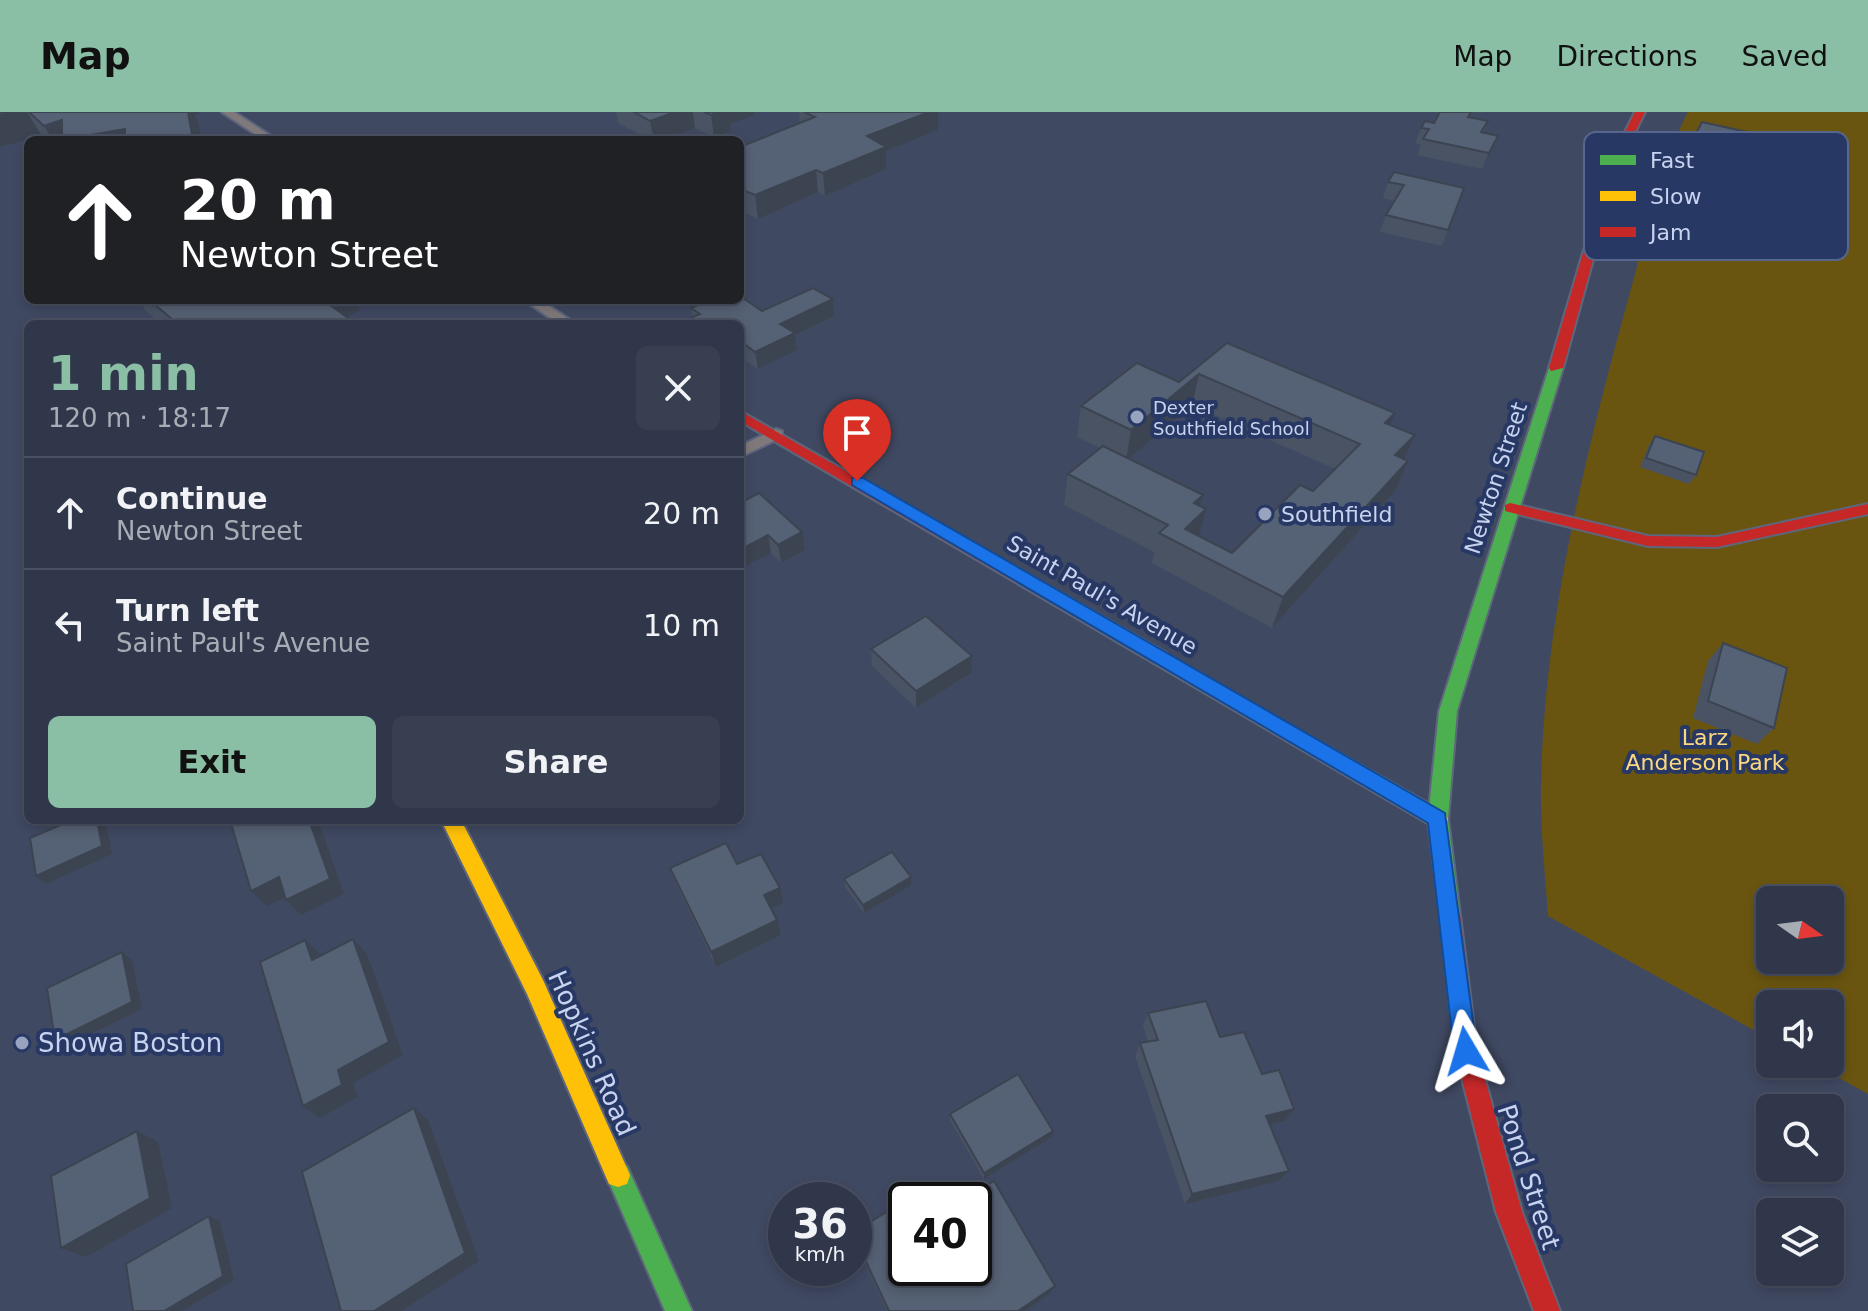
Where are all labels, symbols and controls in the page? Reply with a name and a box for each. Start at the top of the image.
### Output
text: Map [40,34,131,78]
text: Map [1453,40,1512,73]
text: Directions [1556,40,1697,73]
text: Saved [1741,40,1828,73]
legend [1584,132,1848,260]
text: Fast [1650,148,1695,173]
text: 20 m [180,167,336,232]
icon: ahead [48,168,152,272]
text: Slow [1650,184,1702,209]
text: Jam [1648,220,1691,245]
text: Newton Street [180,234,438,275]
text: 1 min [48,345,199,401]
button: close [636,346,720,430]
place label: Dexter Southfield School [1153,397,1310,439]
pin [823,399,891,481]
street label: Newton Street [1460,399,1532,557]
text: 120 m · 18:17 [48,403,231,433]
marker: Dexter Southfield School [1128,408,1146,426]
icon: arrive [835,411,879,455]
text: Continue [116,481,268,516]
icon: ahead [48,491,92,535]
text: 20 m [643,496,720,531]
place label: Southfield [1281,502,1392,527]
marker: Southfield [1256,505,1274,523]
text: Newton Street [116,516,303,546]
street label: Saint Paul's Avenue [1003,530,1201,660]
text: Turn left [116,593,259,628]
icon: left [48,603,92,647]
text: 10 m [643,608,720,643]
text: Saint Paul's Avenue [116,628,370,658]
button: Exit [48,716,376,808]
button: Share [392,716,720,808]
park label: Larz Anderson Park [1626,725,1785,775]
north arrow [1756,886,1844,974]
map controls [1756,886,1844,1286]
street label: Hopkins Road [542,966,642,1140]
button: sound [1756,990,1844,1078]
position arrow [1424,1009,1508,1093]
place label: Showa Boston [38,1028,222,1058]
marker: Showa Boston [13,1034,31,1052]
button: search [1756,1094,1844,1182]
street label: Pond Street [1491,1101,1567,1253]
speed limit sign: 40 [888,1182,992,1286]
button: layers [1756,1198,1844,1286]
text: 36 [792,1201,848,1247]
text: km/h [795,1242,845,1266]

